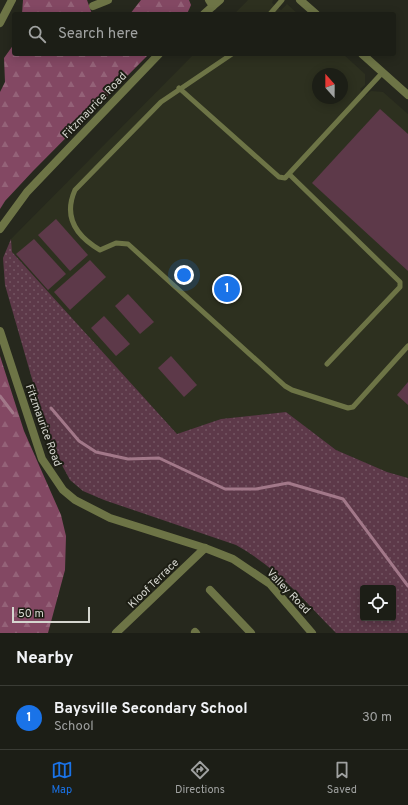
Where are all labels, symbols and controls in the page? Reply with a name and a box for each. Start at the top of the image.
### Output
search box [12,12,396,56]
icon: search [26,23,48,45]
text: Search here [58,25,138,44]
north arrow [312,68,348,104]
street label: Fitzmaurice Road [60,70,130,142]
your location [174,265,194,285]
pin: 1 [214,274,240,304]
street label: Fitzmaurice Road [22,382,64,468]
street label: Kloof Terrace [125,556,182,612]
street label: Valley Road [263,566,313,617]
map controls [360,585,396,621]
button: locate [360,585,396,621]
scale bar [12,605,90,624]
text: 50 m [18,607,44,621]
text: Nearby [16,648,73,670]
text: Baysville Secondary School [54,700,248,719]
text: 1 [26,710,32,726]
text: 30 m [362,710,392,726]
text: School [54,719,94,735]
tab: Map [51,759,73,797]
tab: Directions [175,759,225,797]
tab: Saved [327,759,357,797]

